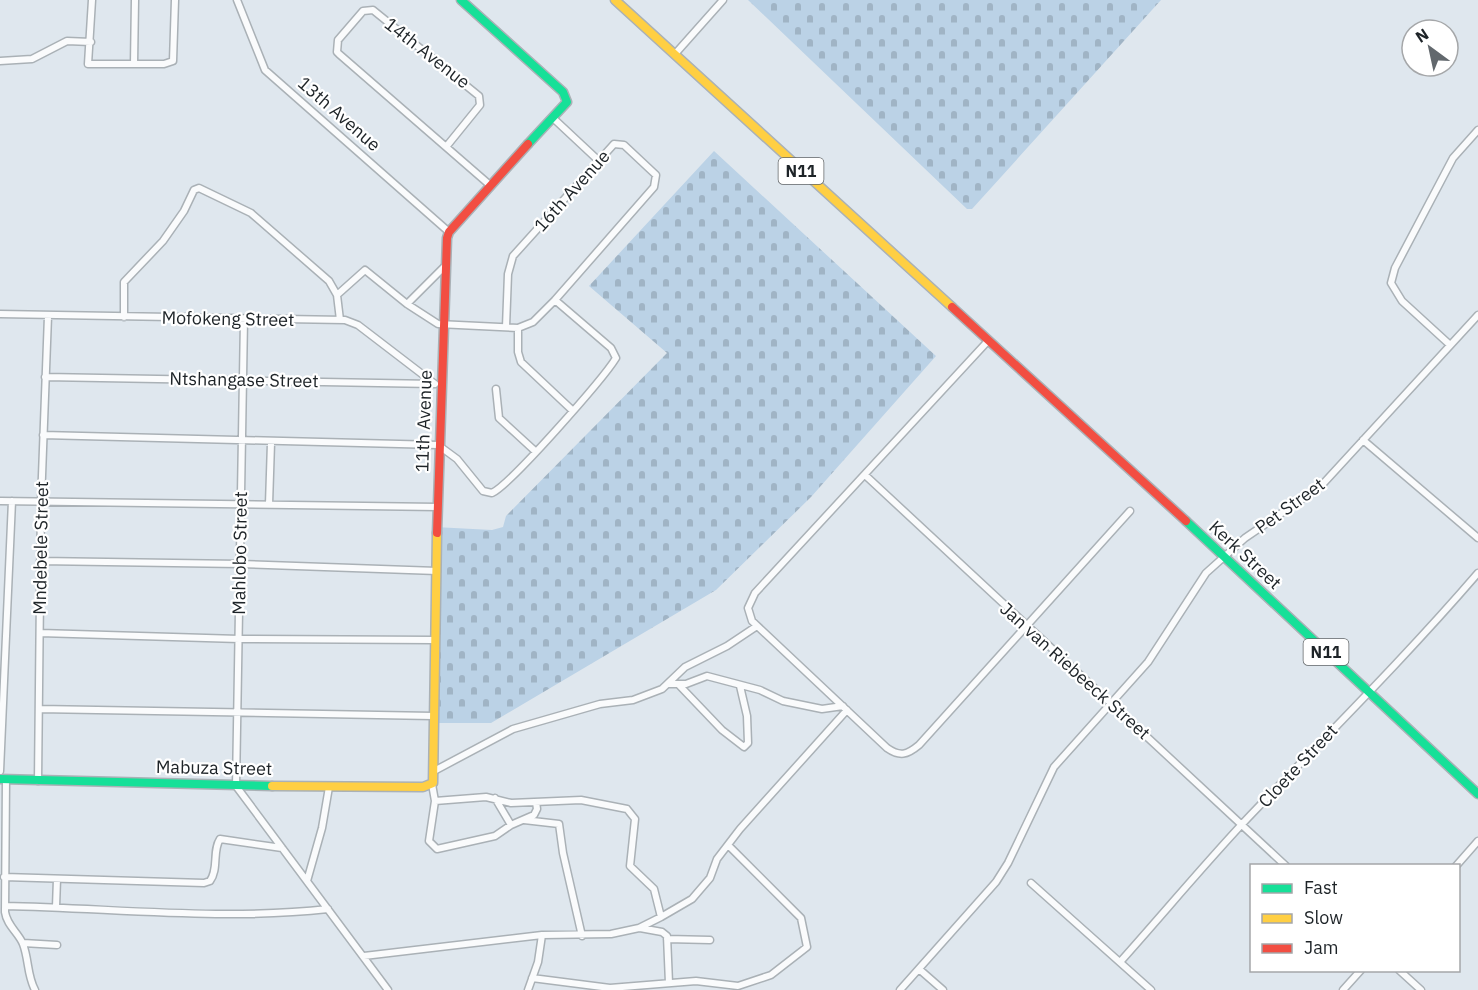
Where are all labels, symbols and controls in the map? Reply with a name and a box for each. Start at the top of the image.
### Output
street label: 14th Avenue [380,12,475,93]
north arrow [1400,18,1460,78]
text: N [1412,24,1432,47]
street label: 13th Avenue [293,71,386,156]
street label: 16th Avenue [529,145,615,236]
road number: N11 [778,158,824,184]
street label: Mofokeng Street [161,306,295,331]
street label: Ntshangase Street [169,367,319,392]
street label: 11th Avenue [410,369,437,473]
street label: Pet Street [1250,473,1329,539]
street label: Mndebele Street [28,481,53,615]
street label: Mahlobo Street [227,491,252,615]
street label: Kerk Street [1204,515,1286,594]
street label: Jan van Riebeeck Street [995,597,1155,744]
road number: N11 [1304,639,1348,665]
street label: Cloete Street [1253,719,1342,812]
street label: Mabuza Street [156,755,272,780]
legend [1250,864,1460,972]
text: Fast [1304,876,1338,899]
text: Slow [1304,906,1343,929]
text: Jam [1304,936,1339,959]

